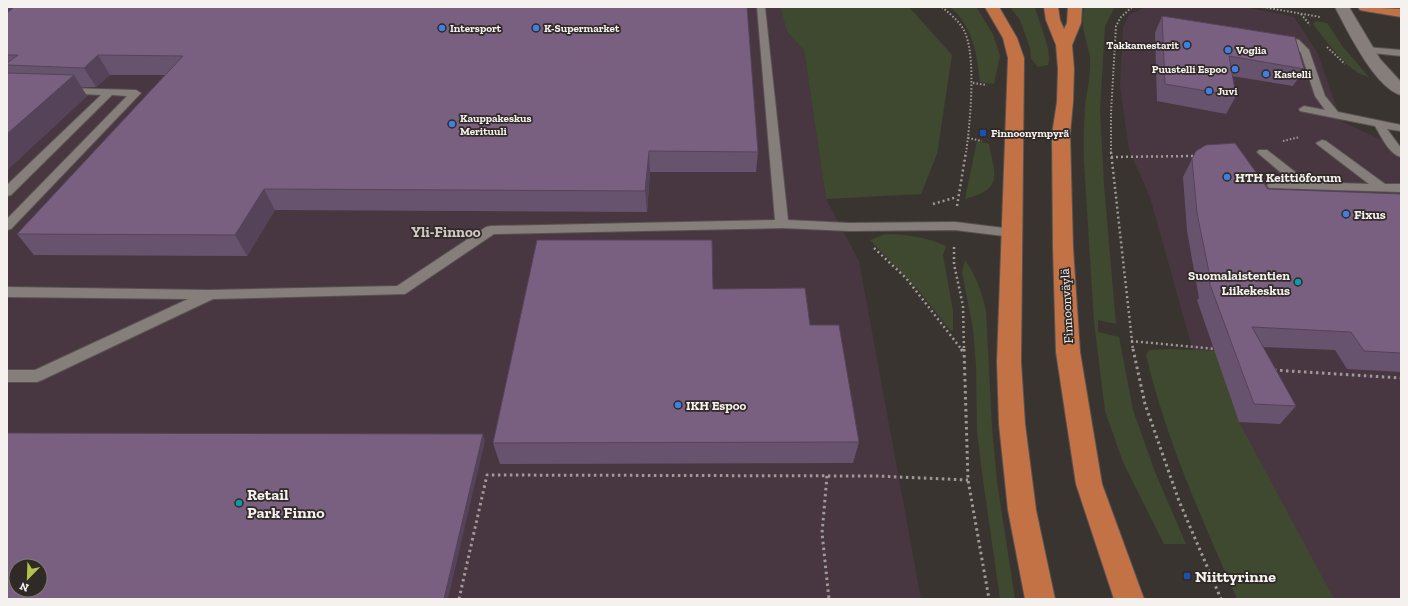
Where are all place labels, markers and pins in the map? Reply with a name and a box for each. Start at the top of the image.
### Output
place label: Intersport [450,22,502,35]
place label: K-Supermarket [544,22,620,35]
marker: Intersport [437,23,447,33]
marker: K-Supermarket [531,23,541,33]
place label: Takkamestarit [1106,39,1180,52]
marker: Takkamestarit [1182,40,1192,50]
place label: Voglia [1236,44,1267,57]
marker: Voglia [1223,45,1233,55]
place label: Puustelli Espoo [1152,63,1227,76]
marker: Puustelli Espoo [1230,64,1240,74]
place label: Kastelli [1274,68,1312,81]
marker: Kastelli [1261,69,1271,79]
place label: Juvi [1217,85,1238,98]
marker: Juvi [1204,86,1214,96]
place label: Kauppakeskus Merituuli [460,112,532,138]
marker: Kauppakeskus Merituuli [447,119,457,129]
place label: Finnoonympyrä [991,127,1070,140]
marker: Finnoonympyrä [978,128,988,138]
place label: HTH Keittiöforum [1235,170,1342,185]
marker: HTH Keittiöforum [1222,172,1232,182]
place label: Fixus [1354,207,1386,222]
marker: Fixus [1341,209,1351,219]
place label: Suomalaistentien Liikekeskus [1188,268,1290,298]
marker: Suomalaistentien Liikekeskus [1293,277,1303,287]
place label: IKH Espoo [686,398,747,413]
marker: IKH Espoo [673,400,683,410]
place label: Retail Park Finno [247,485,325,522]
marker: Retail Park Finno [234,498,244,508]
place label: Niittyrinne [1195,567,1276,586]
marker: Niittyrinne [1182,571,1192,581]

